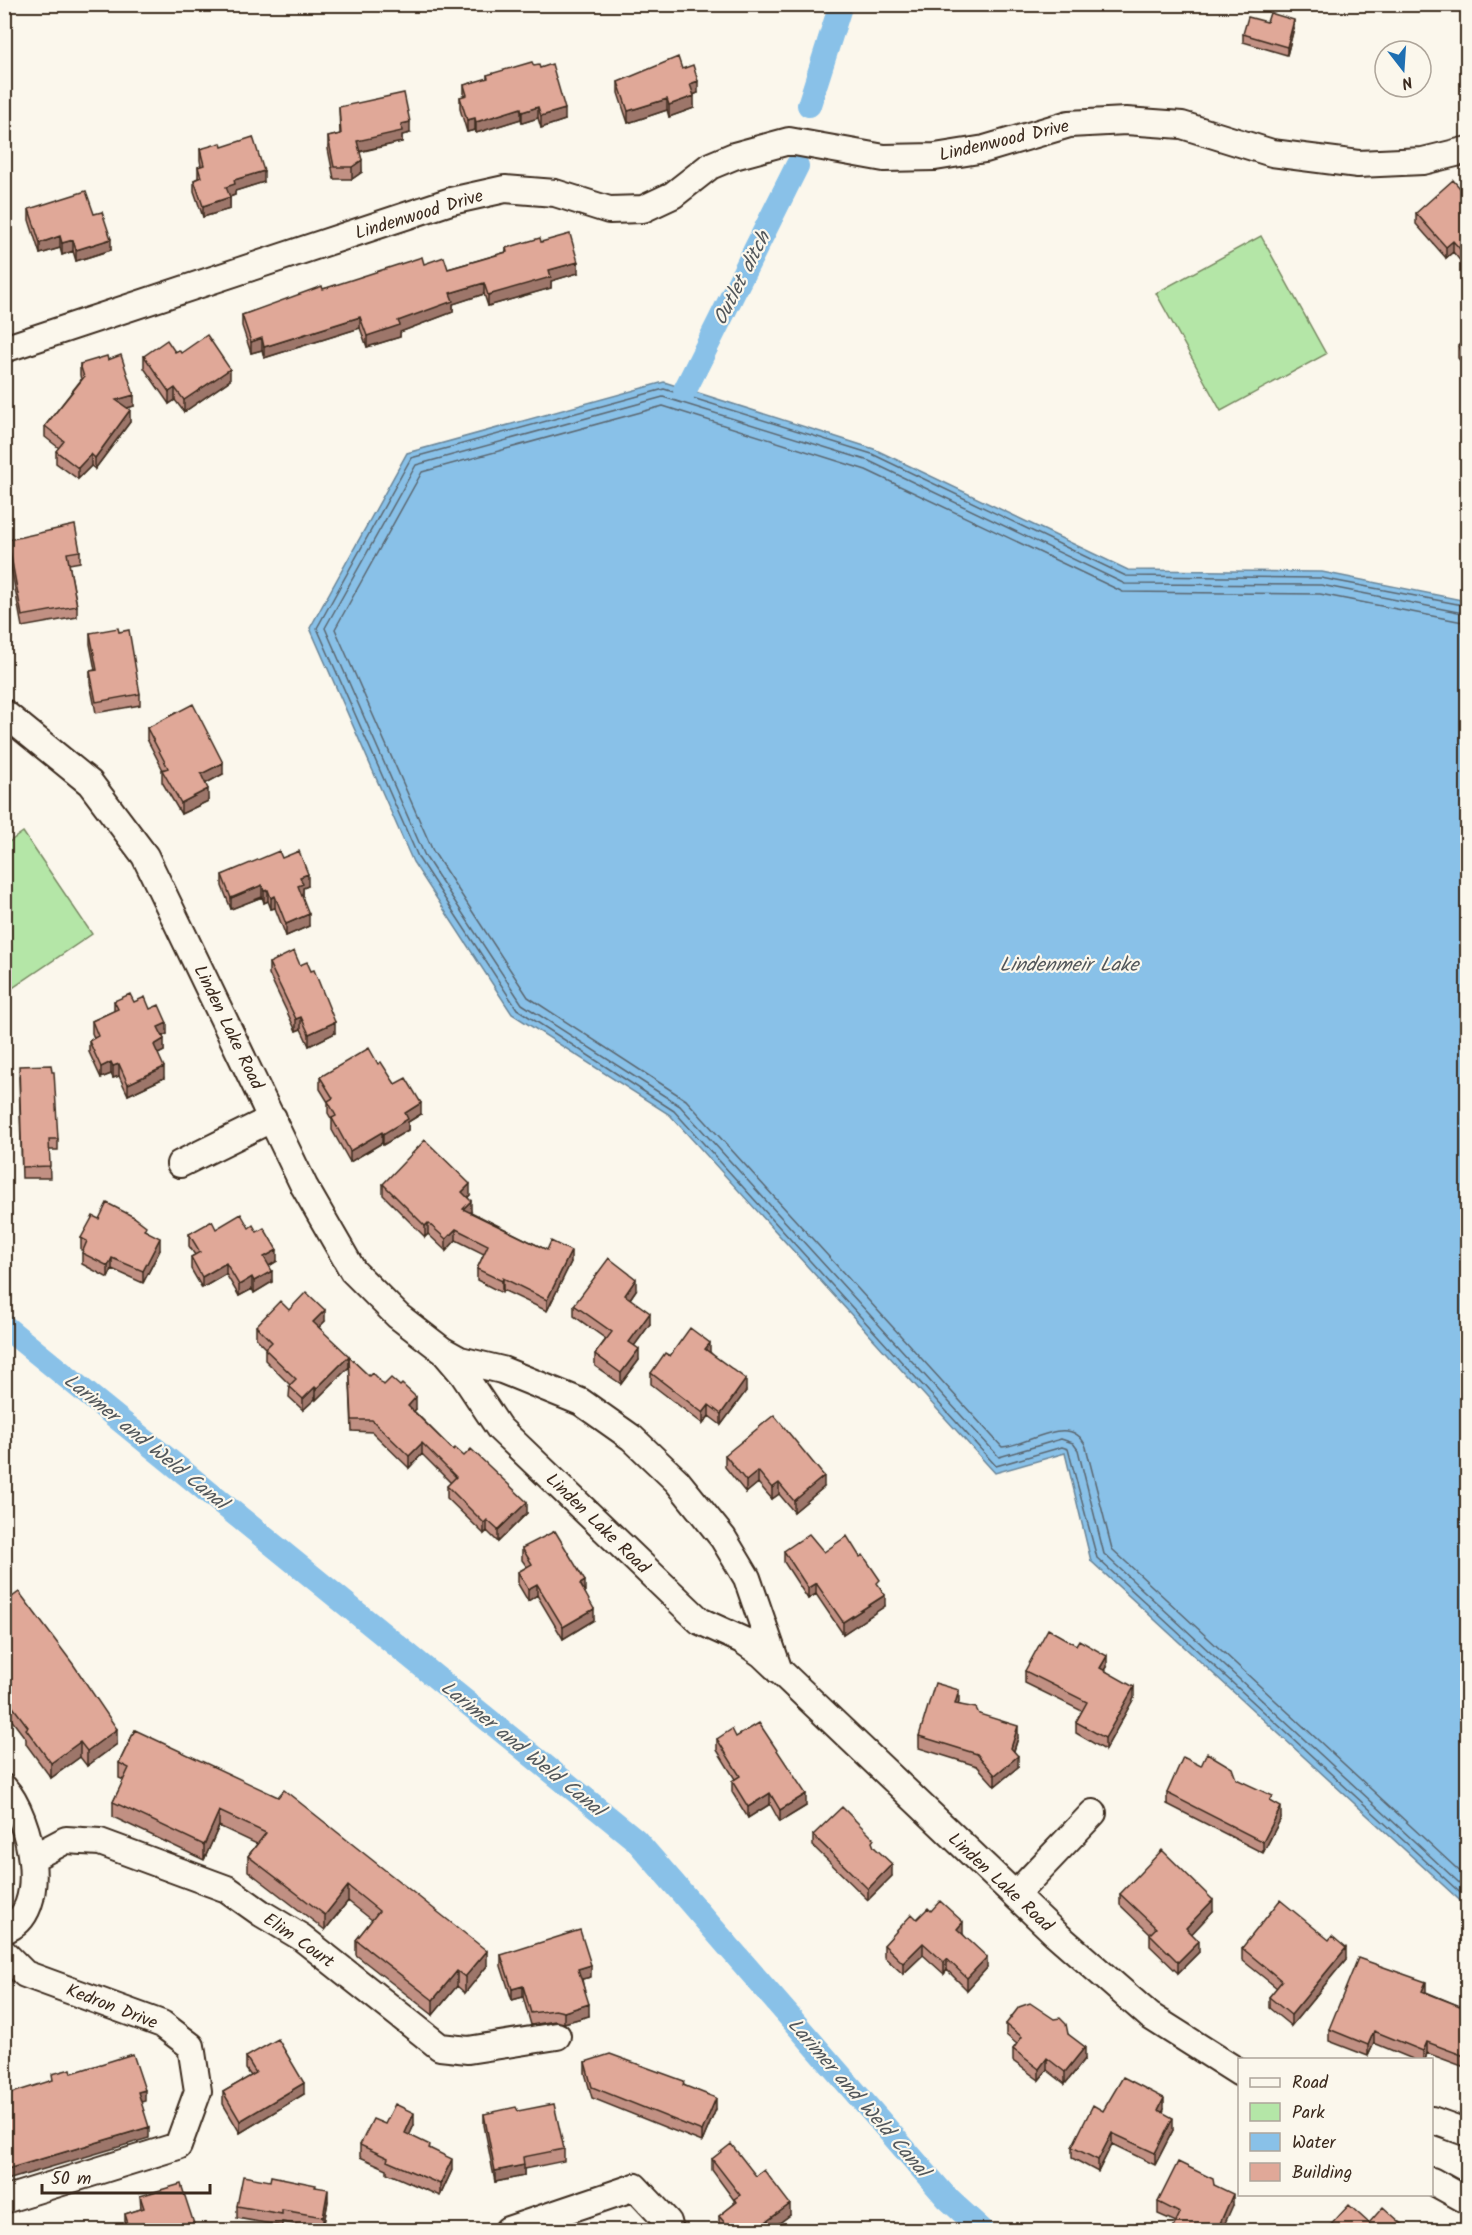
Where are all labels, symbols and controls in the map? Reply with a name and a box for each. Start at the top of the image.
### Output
north arrow [1373,39,1433,99]
text: N [1398,68,1415,95]
street label: Lindenwood Drive [936,112,1072,170]
street label: Lindenwood Drive [352,182,487,249]
water label: Outlet ditch [706,224,781,331]
water label: Lindenmeir Lake [1000,950,1140,982]
street label: Linden Lake Road [185,960,271,1096]
water label: Larimer and Weld Canal [56,1366,237,1521]
street label: Linden Lake Road [538,1467,657,1582]
water label: Larimer and Weld Canal [433,1673,614,1828]
street label: Linden Lake Road [940,1826,1060,1941]
street label: Elim Court [257,1906,341,1977]
street label: Kedron Drive [61,1977,162,2038]
water label: Larimer and Weld Canal [779,2011,939,2189]
legend [1238,2058,1433,2196]
text: Road [1292,2069,1329,2098]
text: Park [1292,2099,1325,2128]
text: Water [1292,2129,1337,2158]
scale bar [42,2157,210,2195]
text: Building [1292,2159,1352,2188]
text: 50 m [51,2165,91,2194]

